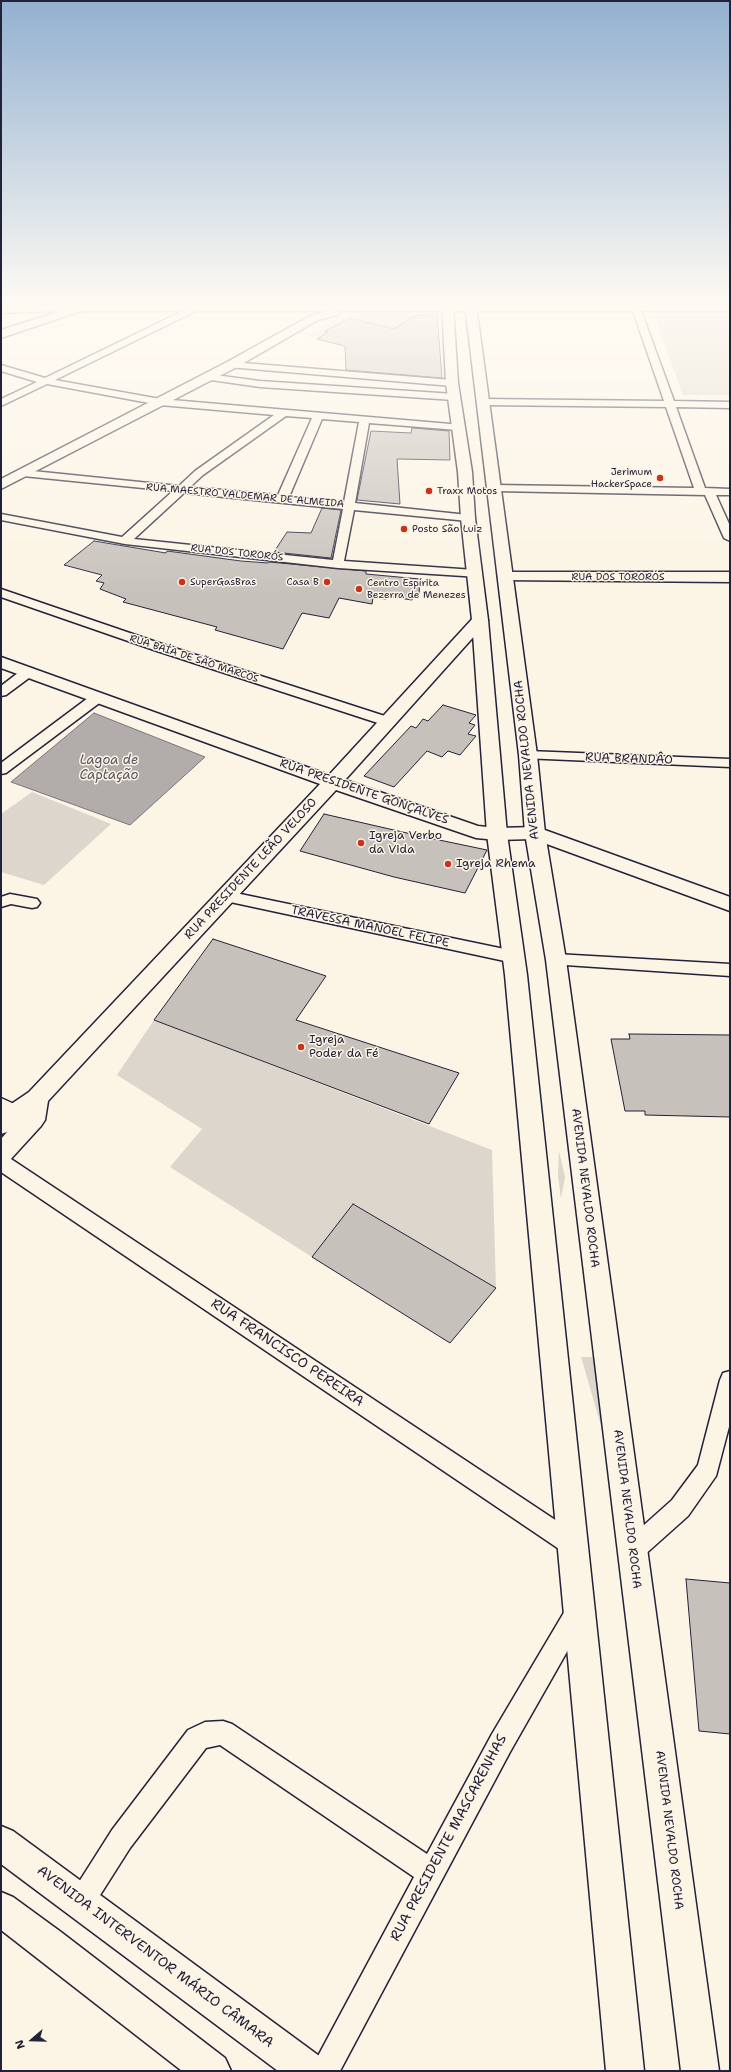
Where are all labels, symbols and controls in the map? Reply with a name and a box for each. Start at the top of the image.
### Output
place label: Jerimum HackerSpace [591,466,652,490]
marker: Jerimum HackerSpace [655,473,665,483]
street label: RUA MAESTRO VALDEMAR DE ALMEIDA [146,481,344,511]
place label: Traxx Motos [437,485,497,497]
marker: Traxx Motos [424,486,434,496]
place label: Posto São Luiz [412,523,482,535]
marker: Posto São Luiz [399,524,409,534]
street label: RUA DOS TORORÓS [190,542,284,564]
street label: RUA DOS TORORÓS [571,571,665,583]
place label: SuperGasBras [190,576,256,588]
place label: Casa B [286,576,319,588]
marker: SuperGasBras [177,577,187,587]
marker: Casa B [322,577,332,587]
place label: Centro Espírita Bezerra de Menezes [367,577,466,600]
marker: Centro Espírita Bezerra de Menezes [354,584,364,594]
street label: RUA BAÍA DE SÃO MARCOS [128,632,260,686]
street label: AVENIDA NEVALDO ROCHA [511,679,543,841]
street label: RUA BRANDÂO [585,750,673,768]
water label: Lagoa de Captação [80,753,138,784]
street label: RUA PRESIDENTE GONÇALVES [278,756,450,828]
street label: RUA PRESIDENTE LEÃO VELOSO [182,795,320,943]
place label: Igreja Verbo da Vida [369,829,442,857]
marker: Igreja Verbo da Vida [356,838,366,848]
place label: Igreja Rhema [456,857,536,871]
marker: Igreja Rhema [443,859,453,869]
street label: TRAVESSA MANOEL FELIPE [290,903,450,951]
place label: Igreja Poder da Fé [309,1033,379,1061]
marker: Igreja Poder da Fé [296,1042,306,1052]
street label: AVENIDA NEVALDO ROCHA [568,1107,602,1269]
street label: RUA FRANCISCO PEREIRA [207,1295,367,1411]
street label: AVENIDA NEVALDO ROCHA [610,1428,644,1590]
street label: RUA PRESIDENTE MASCARENHAS [387,1732,511,1944]
street label: AVENIDA NEVALDO ROCHA [652,1749,686,1911]
street label: AVENIDA INTERVENTOR MÁRIO CÂMARA [33,1862,277,2052]
north arrow [12,2020,52,2060]
text: N [12,2038,29,2051]

